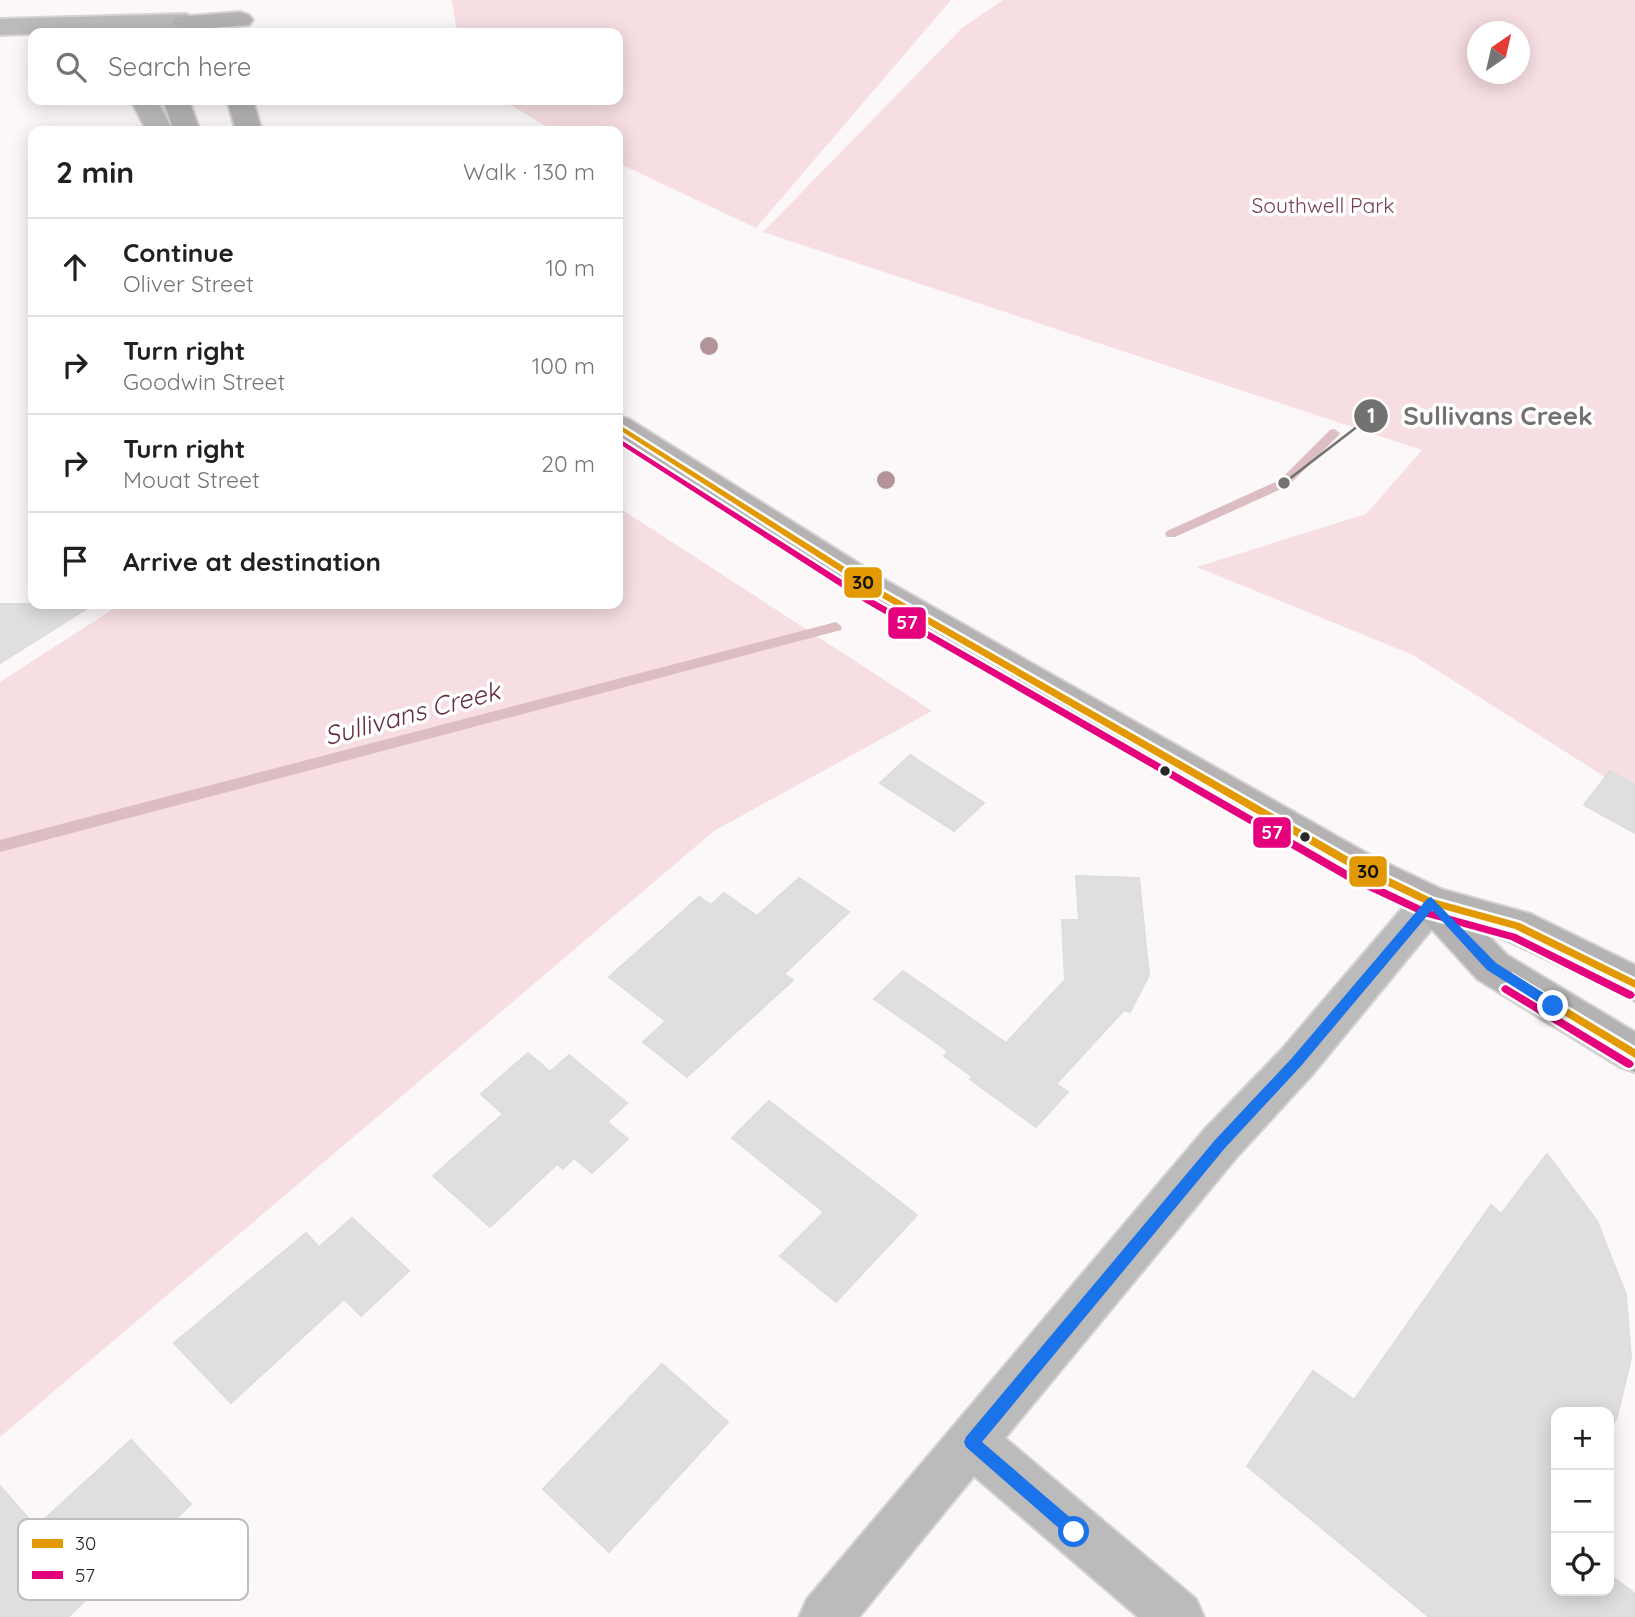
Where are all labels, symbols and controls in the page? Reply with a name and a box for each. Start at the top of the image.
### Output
north arrow [1467,21,1530,84]
search box [28,28,623,105]
icon: search [52,48,90,86]
text: Search here [108,50,252,83]
text: 2 min [56,153,134,191]
text: Walk · 130 m [463,157,595,186]
park label: Southwell Park [1252,192,1395,218]
text: Continue [123,236,234,269]
icon: ahead [56,248,94,286]
text: 10 m [546,253,595,282]
text: Oliver Street [123,269,254,298]
text: Turn right [123,334,245,367]
icon: right [56,346,94,384]
text: 100 m [532,351,595,380]
text: Goodwin Street [123,367,285,396]
callout: Sullivans Creek [1354,392,1607,439]
text: Sullivans Creek [1403,399,1593,432]
text: 1 [1367,402,1375,428]
text: Turn right [123,432,245,465]
icon: right [56,444,94,482]
text: 20 m [541,449,595,478]
text: Mouat Street [123,465,260,494]
icon: arrive [56,542,94,580]
text: Arrive at destination [123,545,381,578]
line badge: 30 [843,566,883,599]
text: 30 [852,570,874,594]
line badge: 57 [887,606,927,640]
text: 57 [896,610,918,634]
water label: Sullivans Creek [321,673,505,752]
unlabelled marker [1158,764,1172,778]
line badge: 57 [1252,816,1292,849]
text: 57 [1261,820,1283,844]
unlabelled marker [1298,830,1312,844]
line badge: 30 [1348,855,1388,888]
text: 30 [1357,859,1379,883]
route end [1537,990,1568,1021]
map controls [1551,1407,1614,1596]
button: + [1551,1407,1614,1470]
button: − [1551,1470,1614,1533]
route start [1058,1516,1089,1547]
legend [18,1519,248,1600]
text: 30 [75,1531,96,1555]
button: locate [1551,1533,1614,1596]
text: 57 [75,1563,95,1587]

